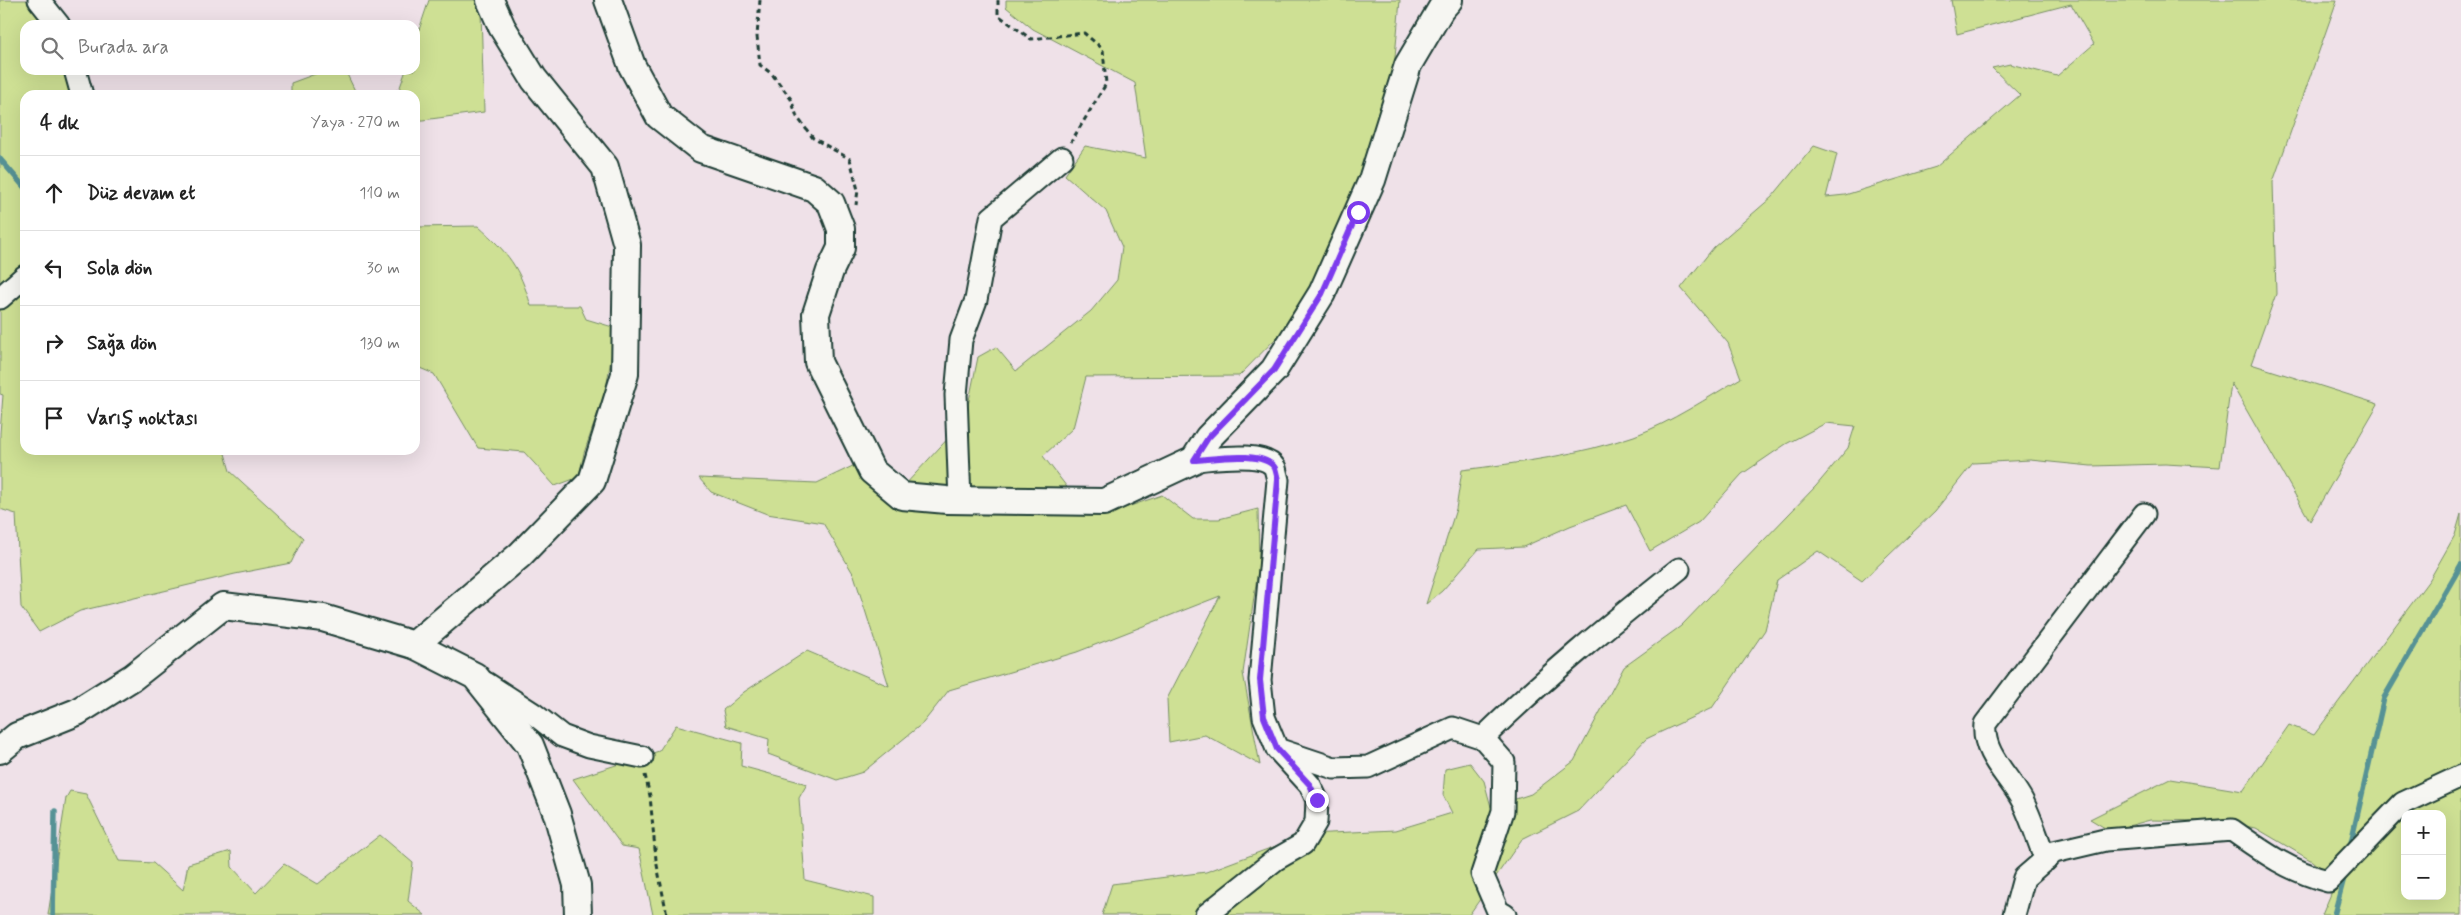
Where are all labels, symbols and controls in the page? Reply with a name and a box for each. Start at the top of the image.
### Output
search box [20,20,420,75]
icon: search [38,34,66,62]
text: Burada ara [78,35,169,60]
text: 4 dk [40,109,79,137]
text: Yaya · 270 m [311,112,400,133]
icon: ahead [40,179,68,207]
text: Düz devam et [87,181,195,206]
text: 110 m [359,183,400,204]
route start [1347,201,1370,224]
icon: left [40,254,68,282]
text: Sola dön [87,256,152,281]
text: 30 m [367,258,400,279]
icon: right [40,329,68,357]
text: Sağa dön [87,331,157,356]
text: 130 m [359,333,400,354]
icon: arrive [40,404,68,432]
text: Varış noktası [87,406,198,431]
route end [1306,789,1329,812]
map controls [2401,810,2446,900]
button: + [2401,810,2446,855]
button: − [2401,855,2446,900]

